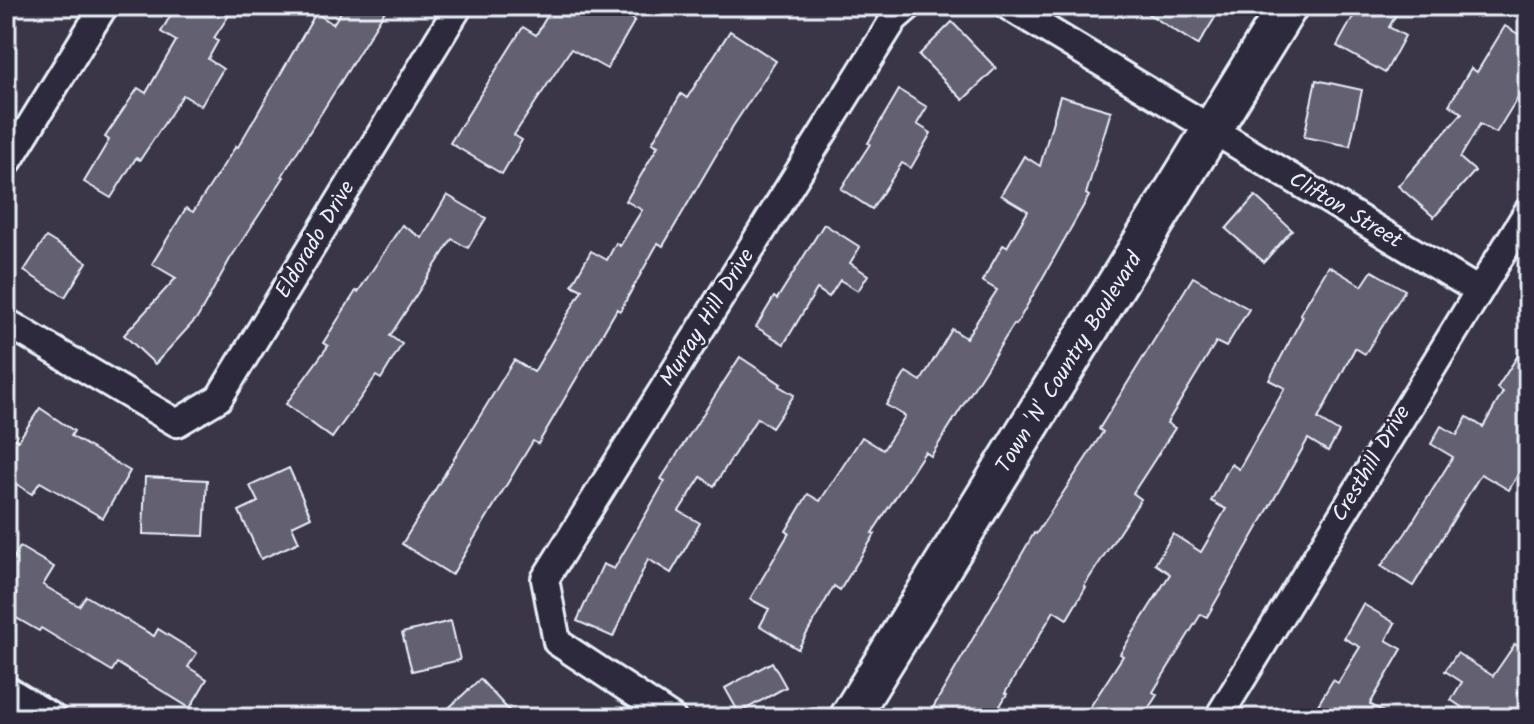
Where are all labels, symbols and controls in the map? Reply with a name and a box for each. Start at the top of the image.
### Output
street label: Clifton Street [1282,163,1409,259]
street label: Eldorado Drive [267,174,365,306]
street label: Murray Hill Drive [651,242,765,394]
street label: Town 'N' Country Boulevard [988,245,1153,481]
street label: Cresthill Drive [1323,399,1421,529]

